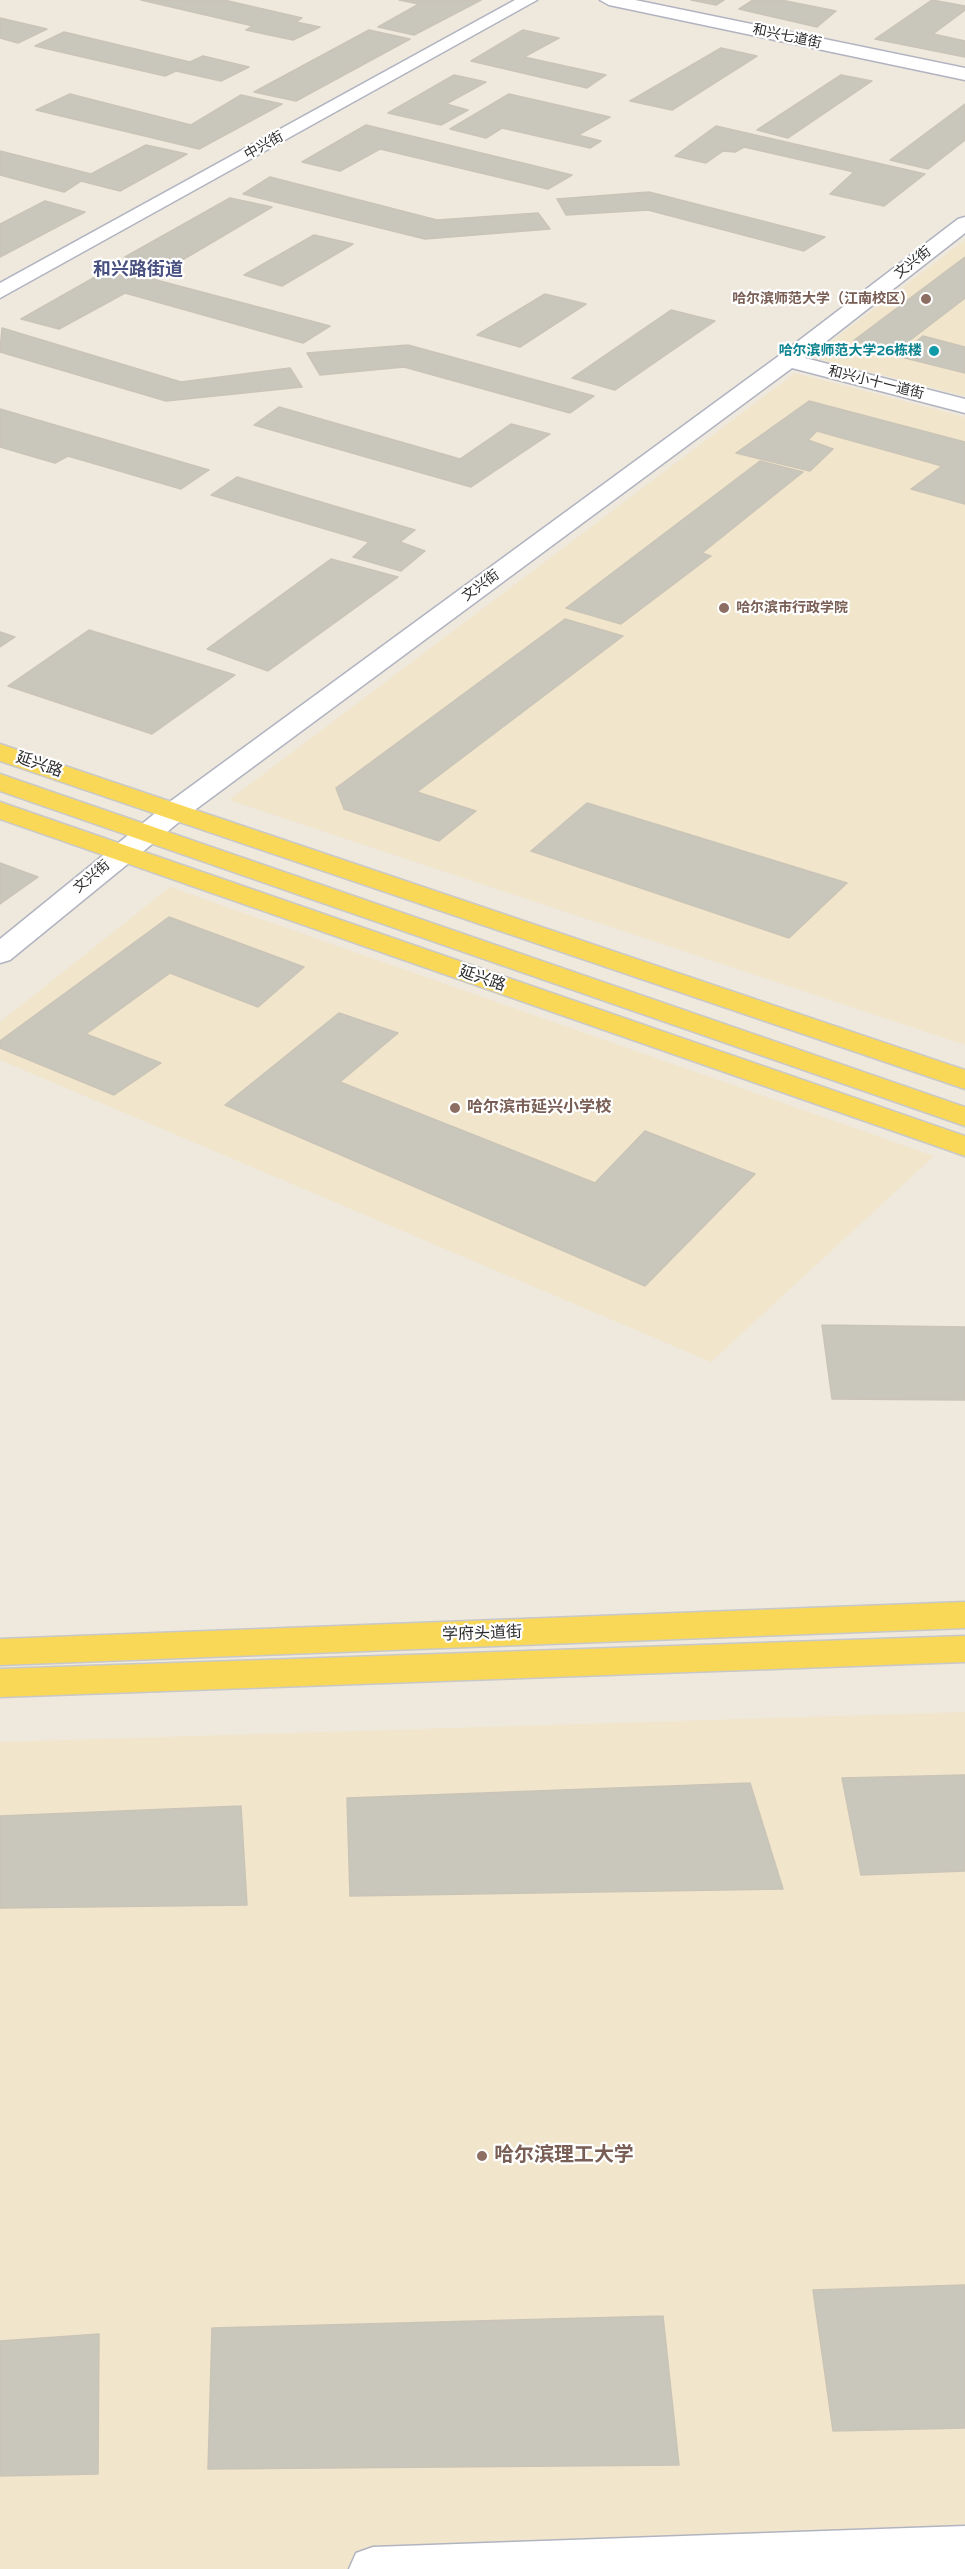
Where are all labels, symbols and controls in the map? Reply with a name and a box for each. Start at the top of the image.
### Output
street label: 和兴七道街 [751,22,823,52]
street label: 中兴街 [242,128,286,164]
street label: 文兴街 [891,243,935,283]
district label: 和兴路街道 [93,259,183,281]
place label: 哈尔滨师范大学（江南校区） [732,291,914,307]
marker: 哈尔滨师范大学（江南校区） [919,292,933,306]
place label: 哈尔滨师范大学26栋楼 [778,343,922,359]
marker: 哈尔滨师范大学26栋楼 [927,344,941,358]
street label: 和兴小十一道街 [826,363,926,403]
street label: 文兴街 [459,567,503,605]
place label: 哈尔滨市行政学院 [736,600,848,616]
marker: 哈尔滨市行政学院 [717,601,731,615]
street label: 延兴路 [13,748,65,782]
street label: 文兴街 [71,857,113,897]
street label: 延兴路 [456,962,508,996]
place label: 哈尔滨市延兴小学校 [467,1098,611,1118]
marker: 哈尔滨市延兴小学校 [448,1101,462,1115]
street label: 学府头道街 [442,1623,522,1645]
place label: 哈尔滨理工大学 [494,2144,634,2168]
marker: 哈尔滨理工大学 [475,2149,489,2163]

